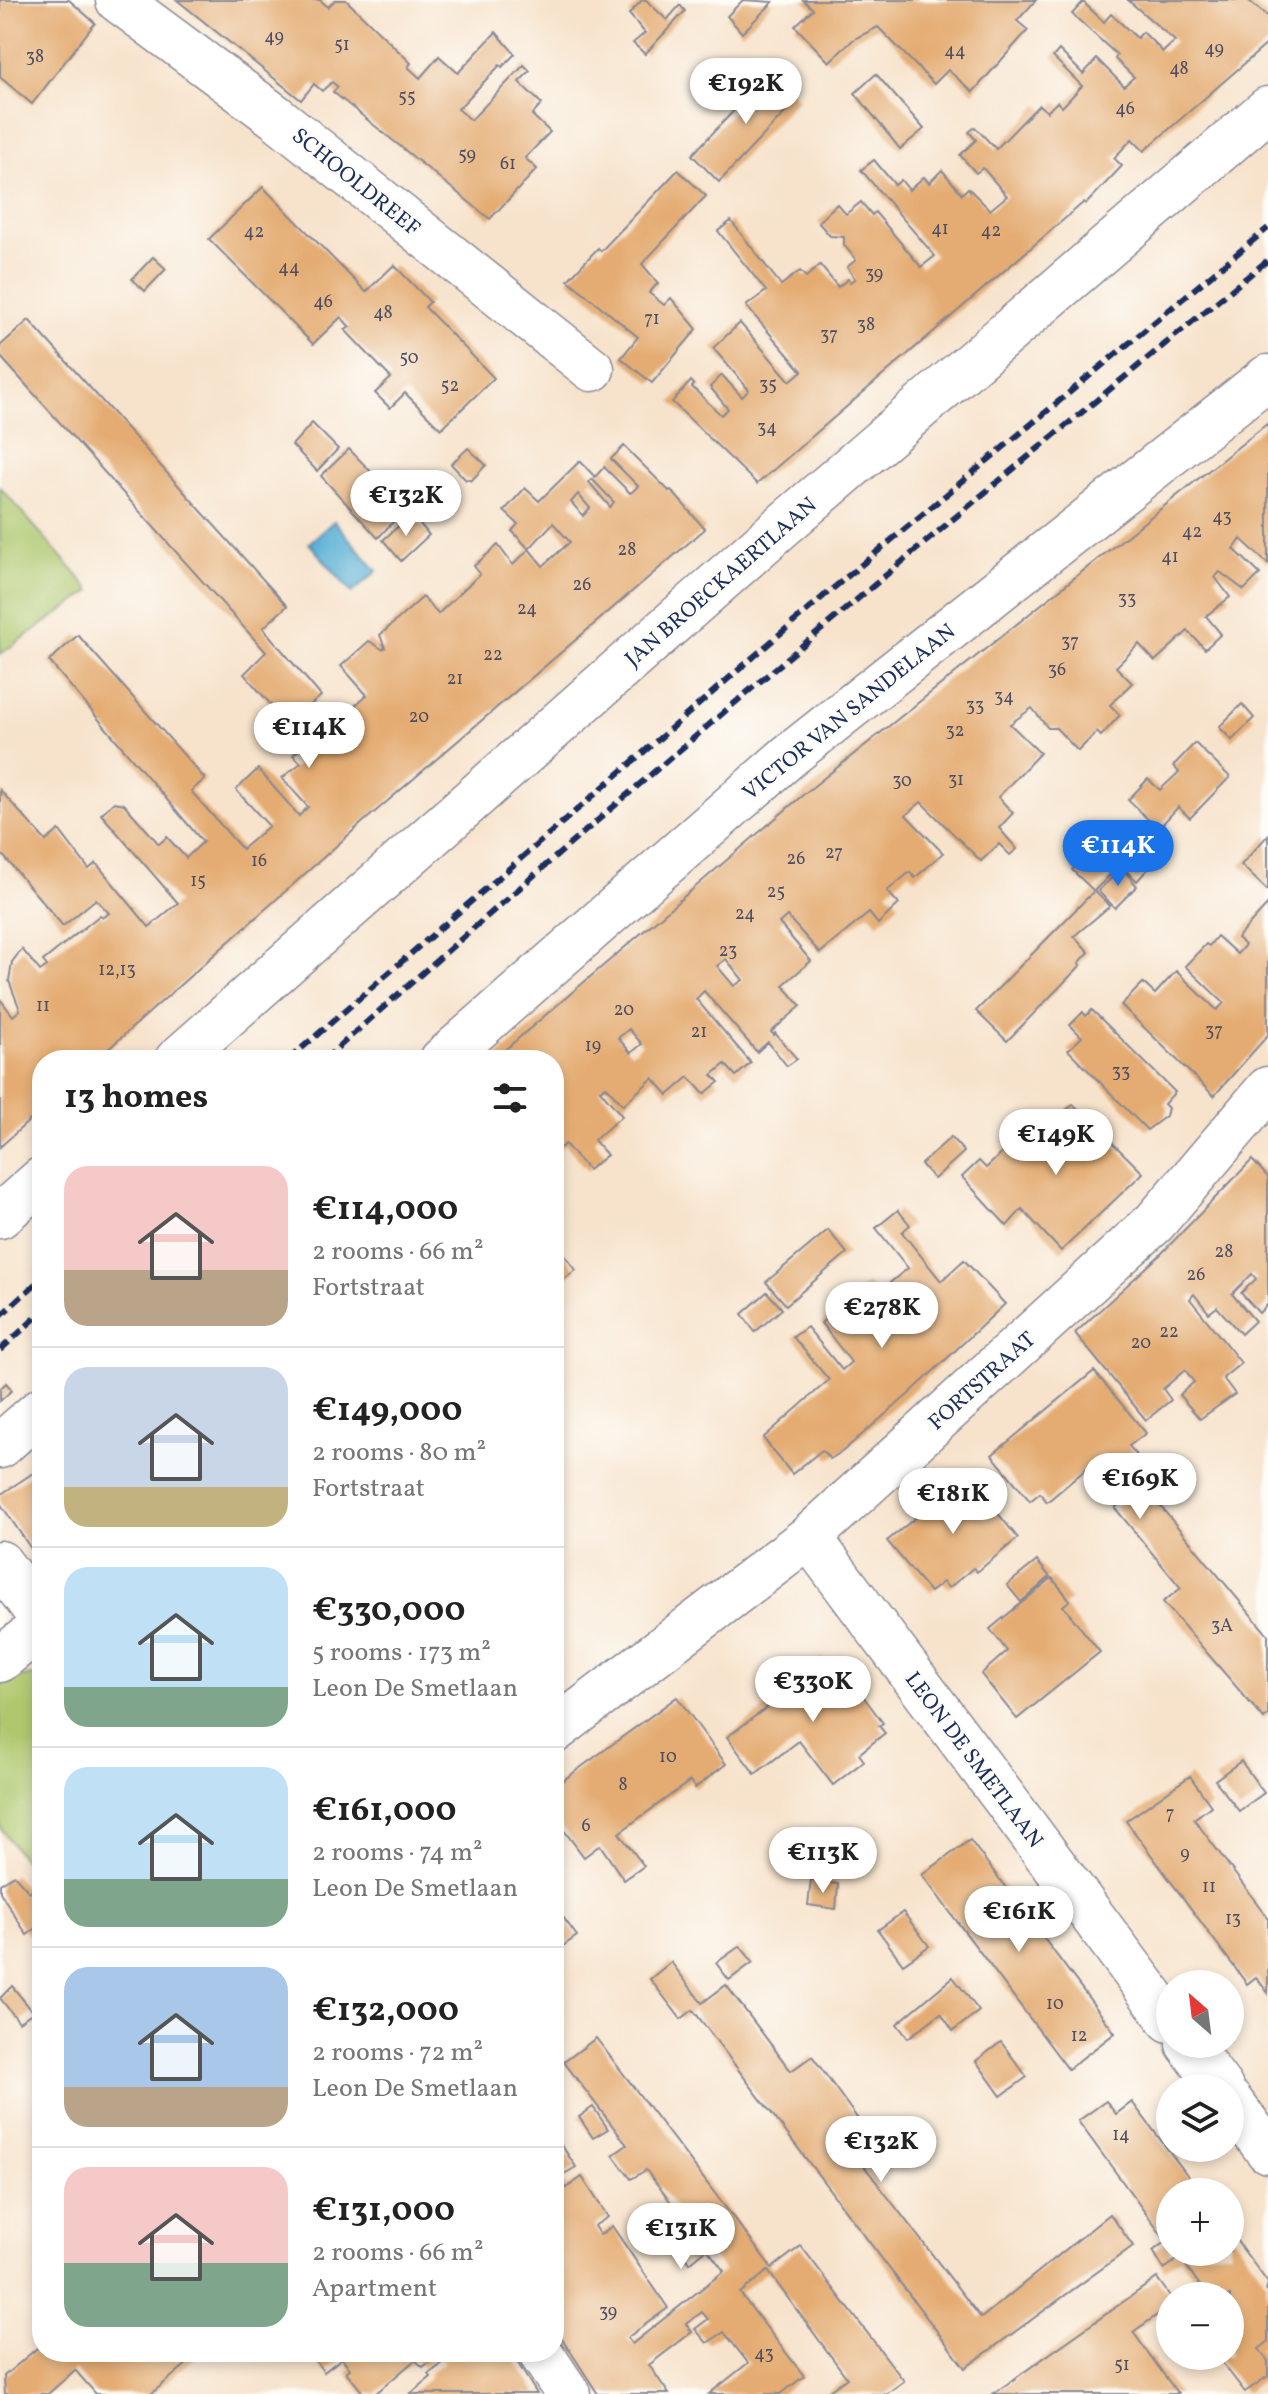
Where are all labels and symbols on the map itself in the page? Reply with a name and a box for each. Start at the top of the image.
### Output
house number: 49 [264,25,284,50]
house number: 51 [334,33,350,58]
house number: 49 [1204,37,1224,62]
house number: 44 [944,39,966,64]
house number: 38 [26,45,44,70]
house number: 48 [1169,57,1189,82]
pin: €192K [690,58,802,126]
house number: 55 [398,85,416,110]
house number: 46 [1115,97,1135,122]
street label: SCHOOLDREEF [284,121,426,245]
house number: 59 [458,143,476,168]
house number: 61 [500,152,516,177]
house number: 41 [931,217,949,242]
house number: 42 [981,219,1001,244]
house number: 42 [244,220,264,245]
house number: 44 [278,256,300,281]
house number: 39 [865,262,883,287]
house number: 46 [313,290,333,315]
house number: 48 [373,301,393,326]
house number: 71 [644,307,660,332]
house number: 38 [857,313,875,338]
house number: 37 [820,323,838,348]
house number: 50 [399,346,419,371]
house number: 35 [759,373,777,398]
house number: 52 [441,374,459,399]
house number: 34 [757,416,777,441]
pin: €132K [350,470,462,538]
street label: JAN BROECKAERTLAAN [619,491,824,675]
house number: 43 [1212,505,1232,530]
house number: 42 [1182,520,1202,545]
house number: 28 [618,538,636,563]
house number: 41 [1161,545,1179,570]
house number: 26 [573,573,591,598]
house number: 33 [1118,587,1136,612]
house number: 24 [517,597,537,622]
street label: VICTOR VAN SANDELAAN [736,617,963,809]
house number: 37 [1061,630,1079,655]
house number: 22 [483,643,503,668]
house number: 36 [1048,658,1066,683]
house number: 21 [447,667,463,692]
house number: 34 [994,685,1014,710]
house number: 33 [966,694,984,719]
pin: €114K [253,702,365,770]
house number: 20 [409,705,429,730]
house number: 32 [946,719,964,744]
house number: 31 [948,768,964,793]
house number: 30 [892,769,912,794]
pin: €114K [1062,820,1174,888]
house number: 27 [825,841,843,866]
house number: 26 [787,847,805,872]
house number: 16 [251,849,267,874]
house number: 15 [190,869,206,894]
house number: 25 [767,880,785,905]
house number: 24 [735,902,755,927]
house number: 23 [719,939,737,964]
house number: 12,13 [98,958,136,983]
house number: 11 [36,994,50,1019]
house number: 20 [614,998,634,1023]
house number: 37 [1205,1019,1223,1044]
house number: 21 [691,1020,707,1045]
house number: 19 [585,1034,601,1059]
house number: 33 [1112,1060,1130,1085]
pin: €149K [1000,1109,1112,1177]
house number: 28 [1215,1240,1233,1265]
house number: 26 [1187,1263,1205,1288]
pin: €278K [826,1282,938,1350]
house number: 22 [1159,1320,1179,1345]
street label: FORTSTRAAT [922,1325,1043,1438]
house number: 20 [1131,1331,1151,1356]
pin: €169K [1084,1453,1196,1521]
pin: €181K [897,1468,1009,1536]
house number: 3A [1211,1614,1233,1639]
pin: €330K [757,1656,869,1724]
street label: LEON DE SMETLAAN [896,1666,1050,1855]
house number: 10 [659,1745,677,1770]
house number: 8 [618,1773,628,1798]
house number: 7 [1166,1802,1174,1827]
house number: 6 [581,1814,591,1839]
pin: €113K [767,1827,879,1895]
house number: 9 [1180,1842,1190,1867]
house number: 11 [1202,1875,1216,1900]
pin: €161K [963,1886,1075,1954]
house number: 13 [1225,1907,1241,1932]
north arrow [1156,1970,1244,2058]
house number: 10 [1046,1992,1064,2017]
house number: 12 [1071,2024,1087,2049]
pin: €132K [825,2116,937,2184]
house number: 14 [1112,2123,1130,2148]
pin: €131K [625,2203,737,2271]
house number: 39 [599,2300,617,2325]
house number: 43 [754,2342,774,2367]
house number: 51 [1114,2353,1130,2378]

